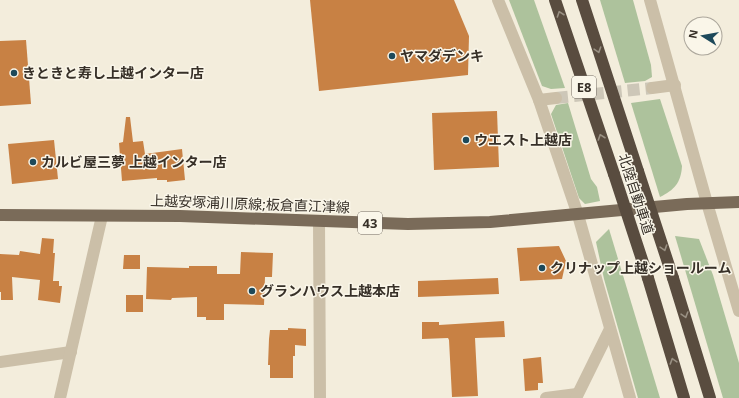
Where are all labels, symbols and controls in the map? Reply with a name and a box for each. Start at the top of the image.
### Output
one-way arrow [556,11,564,18]
north arrow [683,16,723,56]
text: N [684,28,701,40]
place label: ヤマダデンキ [400,46,484,65]
one-way arrow [594,47,602,54]
marker: ヤマダデンキ [387,51,397,61]
place label: きときと寿し上越インター店 [22,63,204,82]
marker: きときと寿し上越インター店 [9,68,19,78]
road number: E8 [572,76,596,98]
place label: ウエスト上越店 [474,130,572,149]
one-way arrow [598,134,606,141]
marker: ウエスト上越店 [461,135,471,145]
street label: 北陸自動車道 [614,151,658,237]
place label: カルビ屋三夢 上越インター店 [41,152,227,171]
marker: カルビ屋三夢 上越インター店 [28,157,38,167]
street label: 上越安塚浦川原線;板倉直江津線 [150,191,350,216]
road number: 43 [358,212,382,234]
one-way arrow [659,244,667,251]
place label: クリナップ上越ショールーム [550,258,732,277]
marker: クリナップ上越ショールーム [537,263,547,273]
place label: グランハウス上越本店 [260,281,400,300]
marker: グランハウス上越本店 [247,286,257,296]
one-way arrow [680,311,689,318]
one-way arrow [669,357,678,364]

